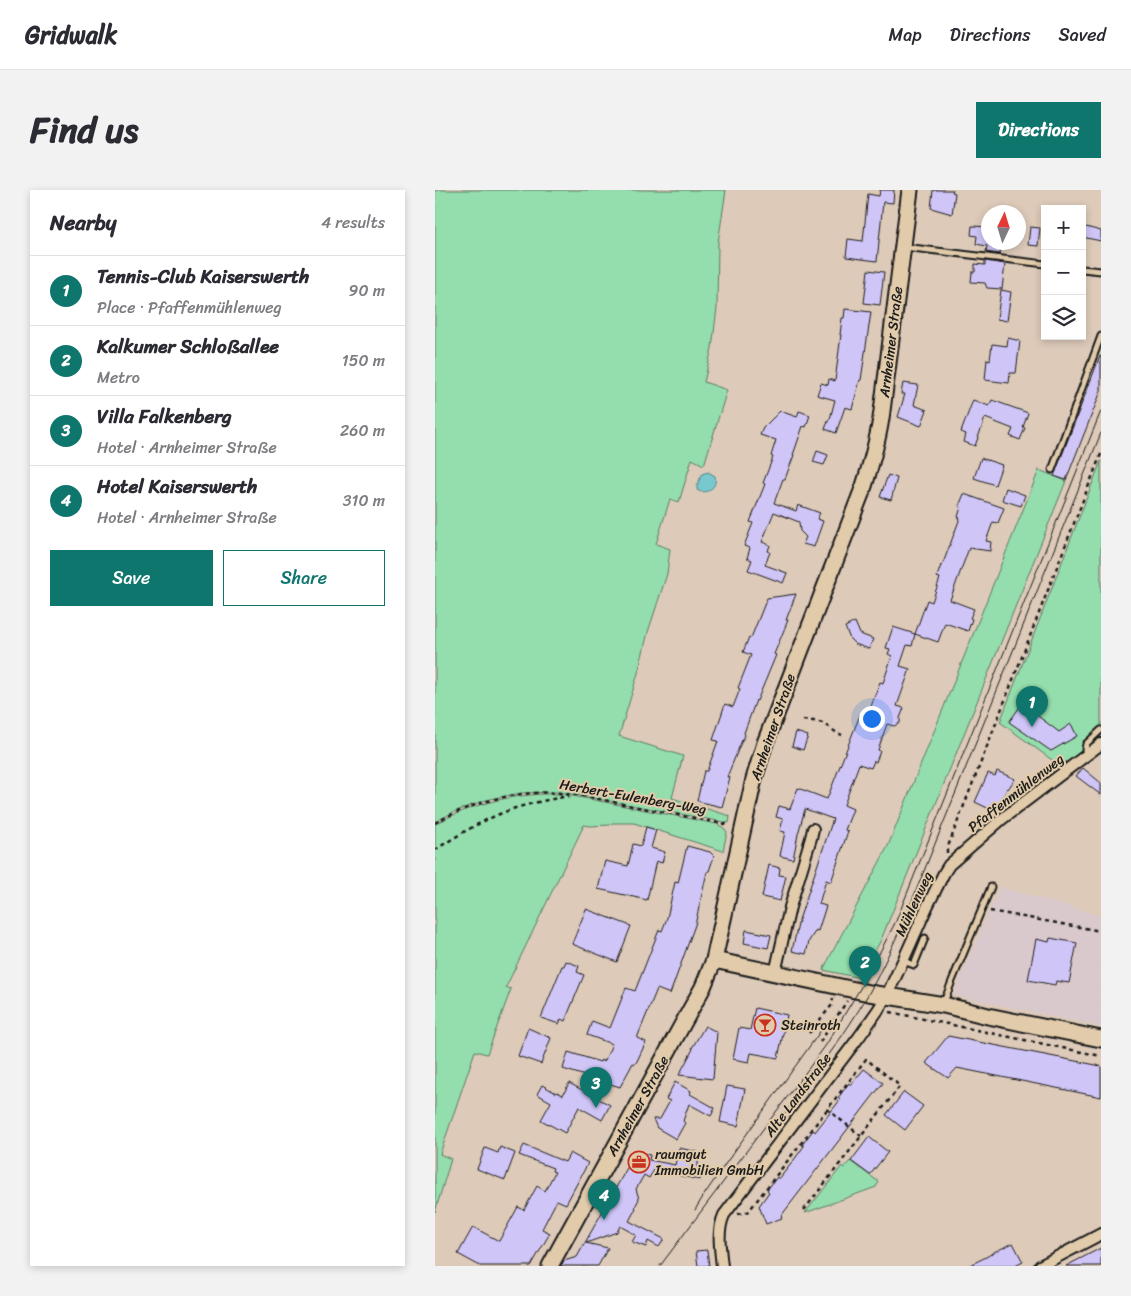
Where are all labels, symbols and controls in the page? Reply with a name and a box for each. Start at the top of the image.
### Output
text: Gridwalk [25,14,117,56]
text: Map [889,19,922,51]
text: Directions [950,19,1031,51]
text: Saved [1059,19,1106,51]
text: Find us [30,99,138,161]
button: Directions [976,102,1101,158]
text: Nearby [50,204,116,242]
north arrow [981,205,1026,250]
map controls [1041,205,1086,340]
button: + [1041,205,1086,250]
text: 4 results [321,208,385,237]
button: − [1041,250,1086,295]
text: Tennis-Club Kaiserswerth [97,260,309,293]
text: 1 [63,276,69,305]
text: 90 m [349,276,385,305]
street label: Arnheimer Straße [872,285,910,400]
text: Place · Pfaffenmühlenweg [97,293,282,322]
button: layers [1041,295,1086,340]
text: Kalkumer Schloßallee [97,330,279,363]
text: 2 [61,346,71,375]
text: 150 m [342,346,385,375]
text: Metro [97,363,140,392]
text: Villa Falkenberg [97,400,232,433]
text: 3 [62,416,70,445]
text: 260 m [340,416,385,445]
text: Hotel · Arnheimer Straße [97,433,277,462]
text: Hotel Kaiserswerth [97,470,257,503]
text: 4 [61,486,71,515]
text: 310 m [343,486,385,515]
text: Hotel · Arnheimer Straße [97,503,277,532]
button: Save [50,550,213,606]
button: Share [223,550,385,606]
street label: Arnheimer Straße [743,670,803,785]
pin: 1 [1016,686,1048,727]
your location [859,706,885,732]
street label: Pfaffenmühlenweg [962,747,1070,839]
street label: Herbert-Eulenberg-Weg [558,772,708,822]
street label: Mühlenweg [888,867,940,941]
pin: 2 [849,946,881,987]
bar icon: Steinroth [753,1013,777,1037]
place label: Steinroth [781,1013,841,1038]
street label: Alte Landstraße [757,1047,838,1143]
street label: Arnheimer Straße [599,1051,676,1162]
pin: 3 [580,1067,612,1108]
place label: raumgut Immobilien GmbH [654,1142,764,1183]
office icon: raumgut Immobilien GmbH [627,1150,651,1174]
pin: 4 [588,1179,620,1220]

